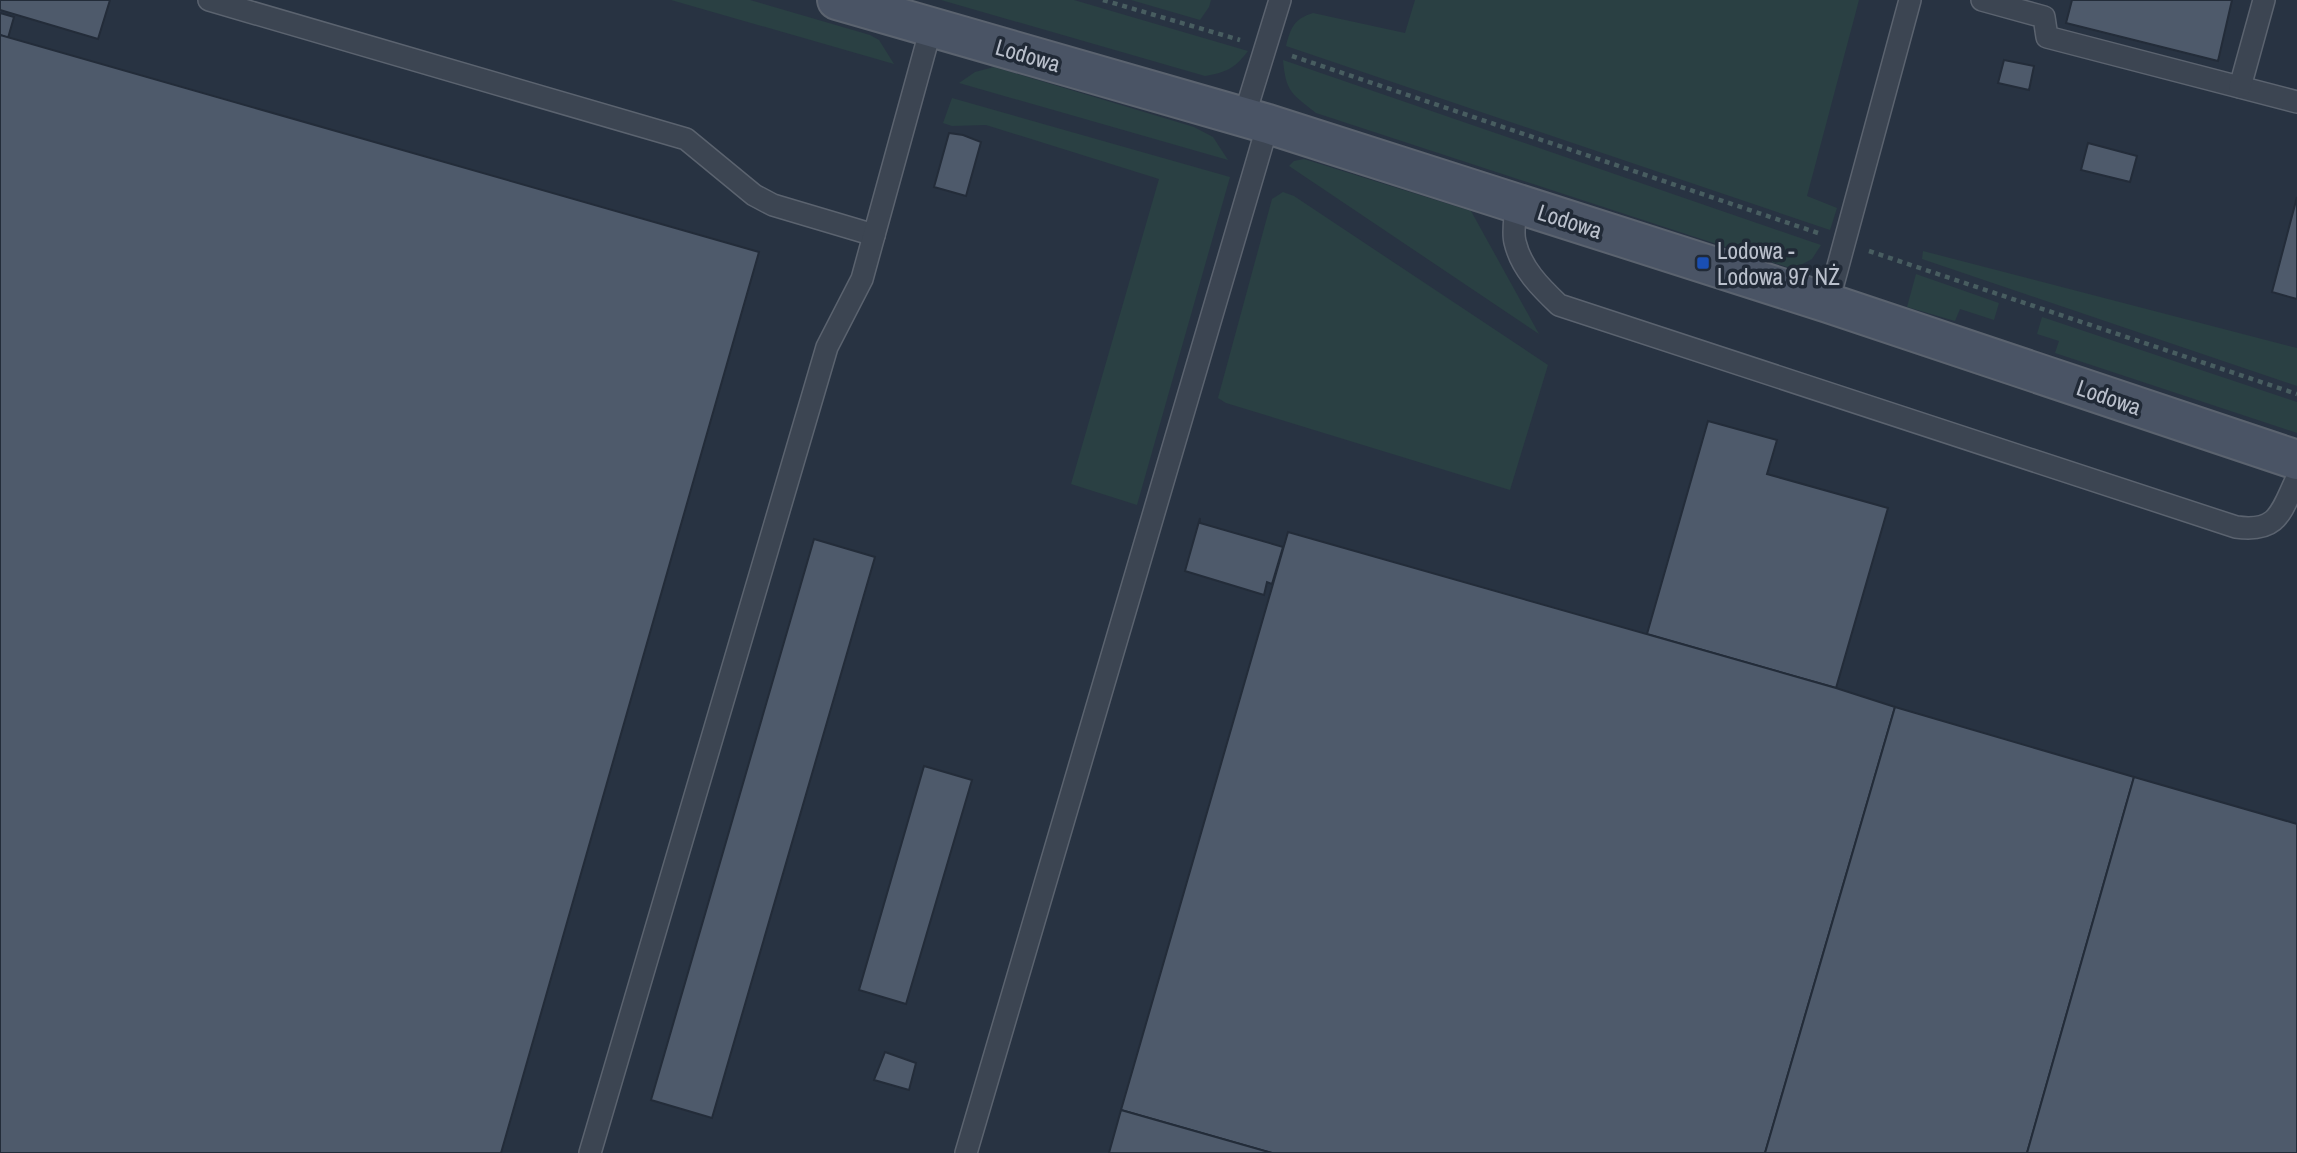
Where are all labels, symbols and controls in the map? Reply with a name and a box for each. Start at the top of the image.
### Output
street label: Lodowa [992,31,1065,79]
street label: Lodowa [1534,196,1607,246]
place label: Lodowa - Lodowa 97 NŻ [1717,235,1840,292]
marker: Lodowa - Lodowa 97 NŻ [1695,255,1711,271]
street label: Lodowa [2073,372,2146,423]

